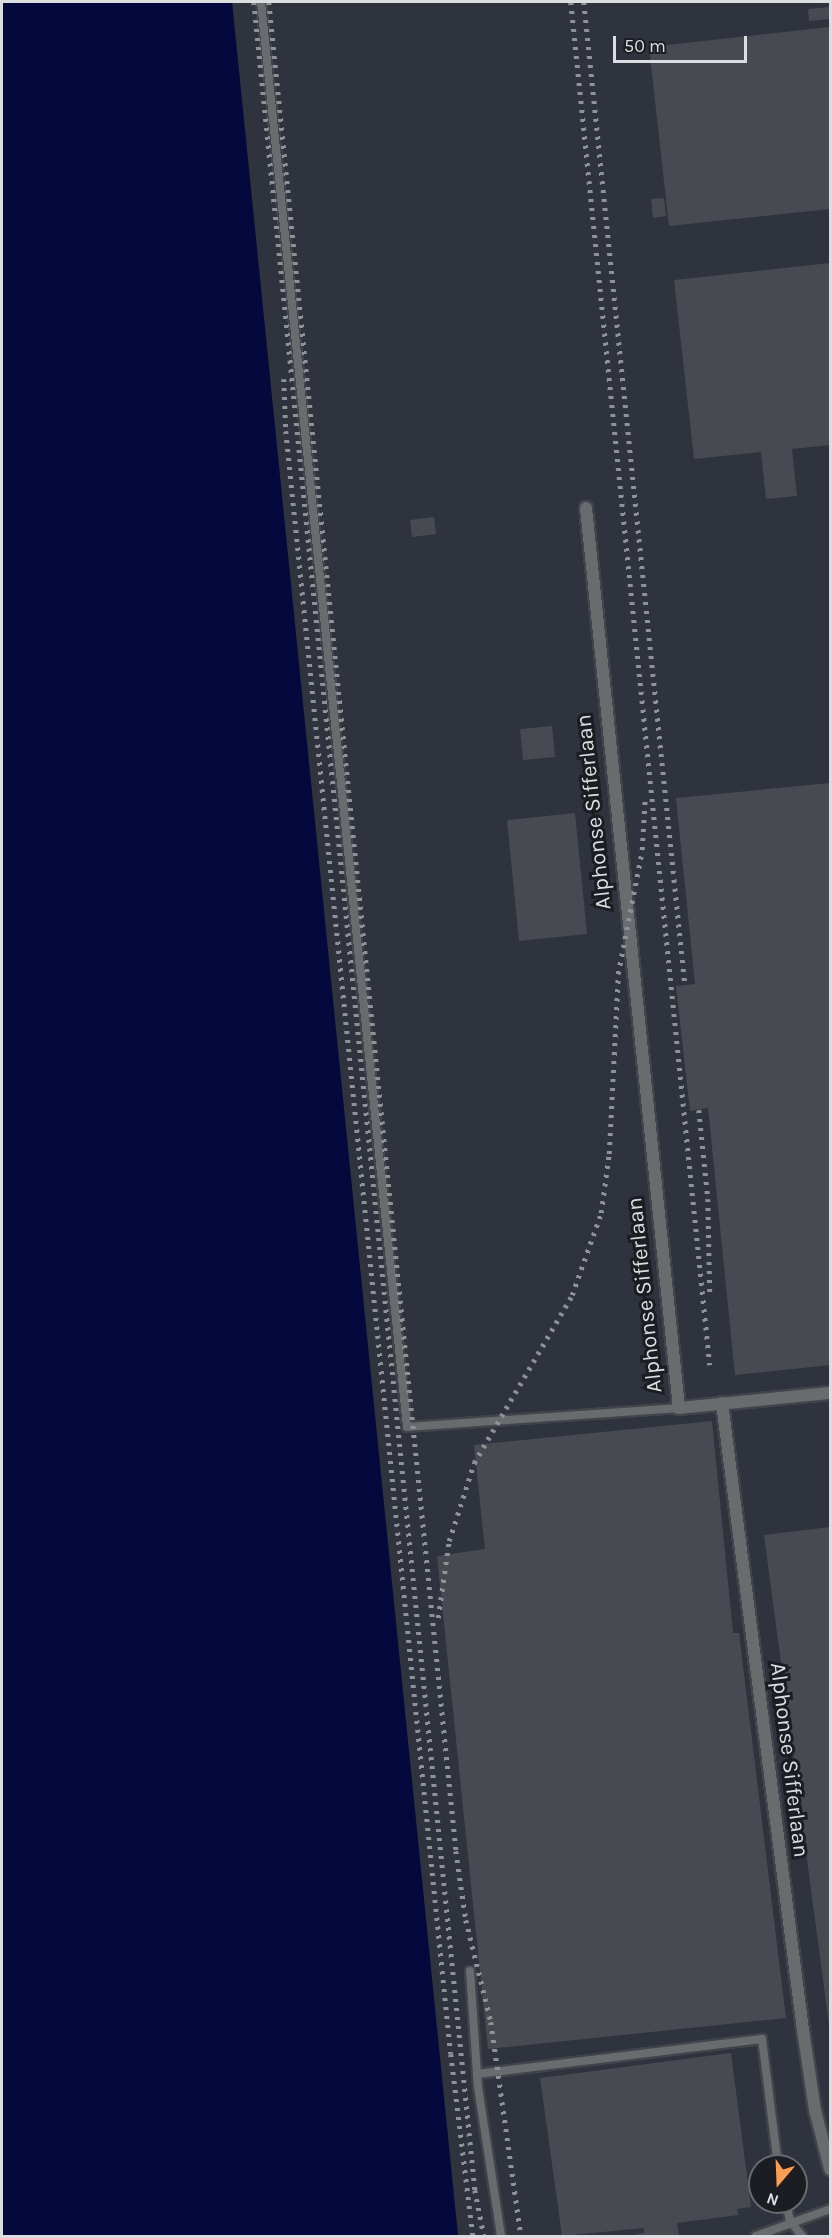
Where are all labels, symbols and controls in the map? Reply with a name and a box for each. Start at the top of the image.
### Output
scale bar [616,24,750,62]
text: 50 m [624,35,666,57]
street label: Alphonse Sifferlaan [571,713,617,911]
street label: Alphonse Sifferlaan [622,1196,668,1394]
street label: Alphonse Sifferlaan [764,1661,814,1859]
north arrow [748,2154,808,2214]
text: N [764,2189,781,2210]

